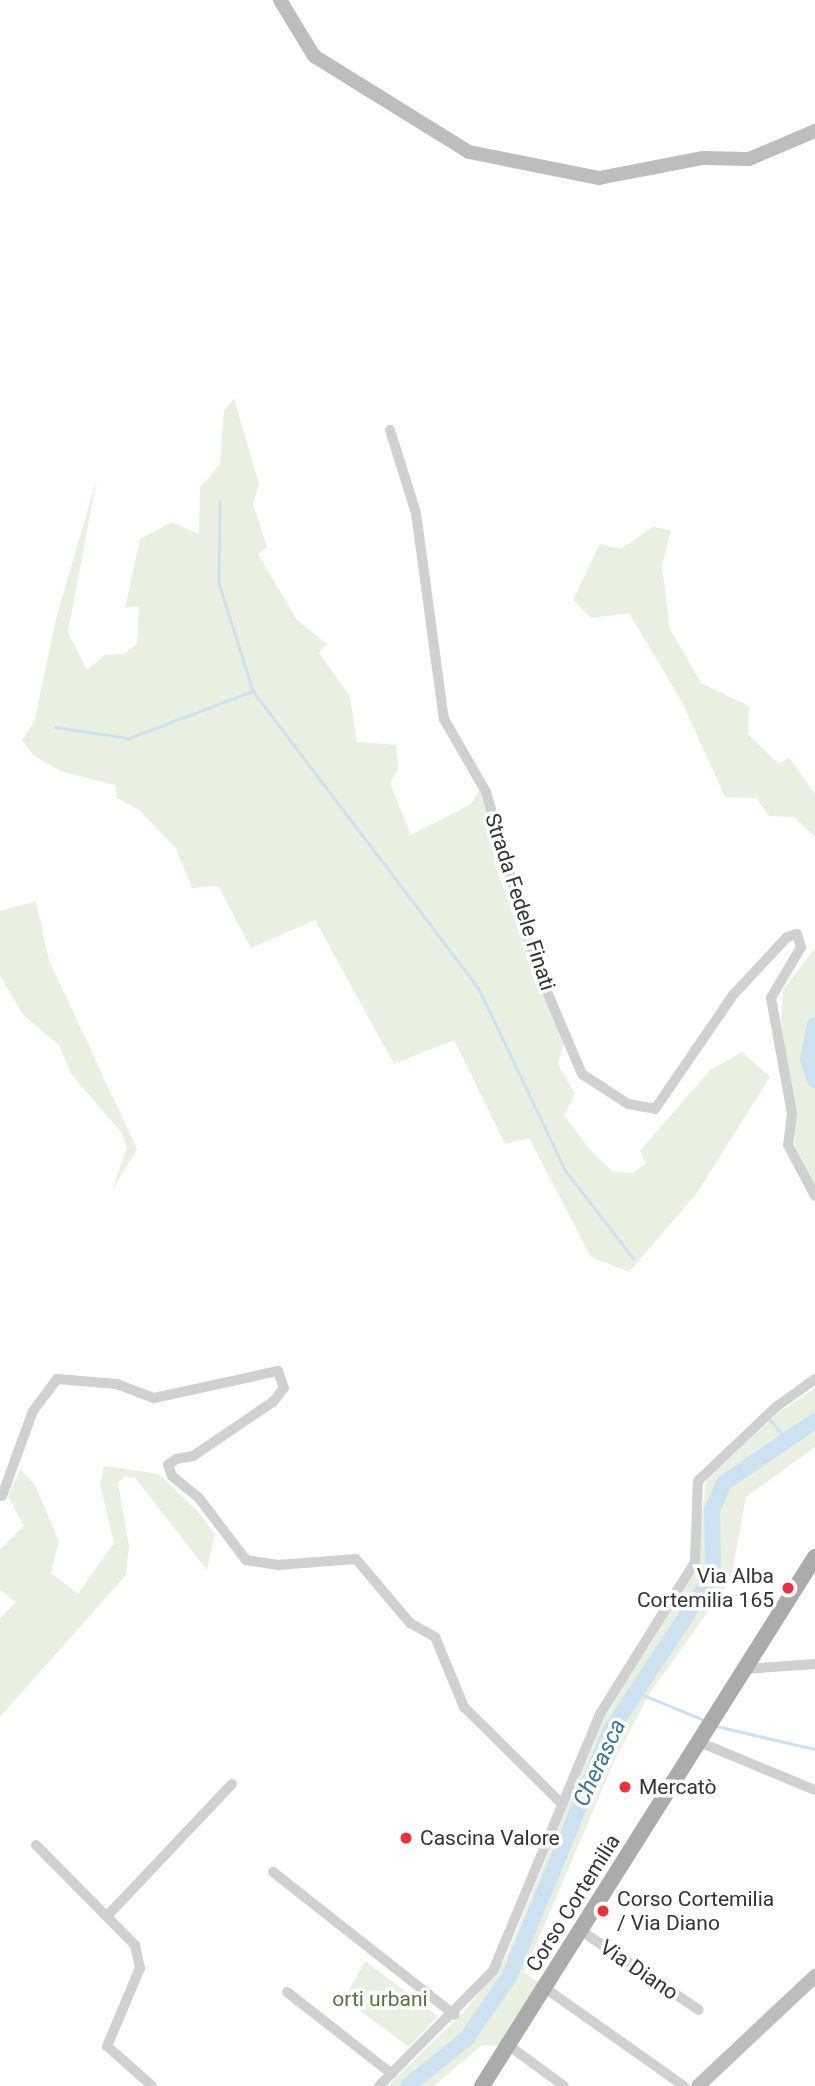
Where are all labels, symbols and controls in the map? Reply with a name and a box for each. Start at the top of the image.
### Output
street label: Strada Fedele Finati [479,810,561,994]
place label: Via Alba Cortemilia 165 [637,1563,774,1613]
marker: Via Alba Cortemilia 165 [780,1580,796,1596]
water label: Cherasca [568,1715,632,1811]
place label: Mercatò [639,1774,716,1800]
marker: Mercatò [617,1779,633,1795]
place label: Cascina Valore [420,1825,560,1851]
marker: Cascina Valore [398,1830,414,1846]
street label: Corso Cortemilia [521,1830,625,1976]
place label: Corso Cortemilia / Via Diano [617,1886,774,1936]
marker: Corso Cortemilia / Via Diano [595,1903,611,1919]
street label: Via Diano [595,1935,683,2005]
park label: orti urbani [332,1986,428,2012]

